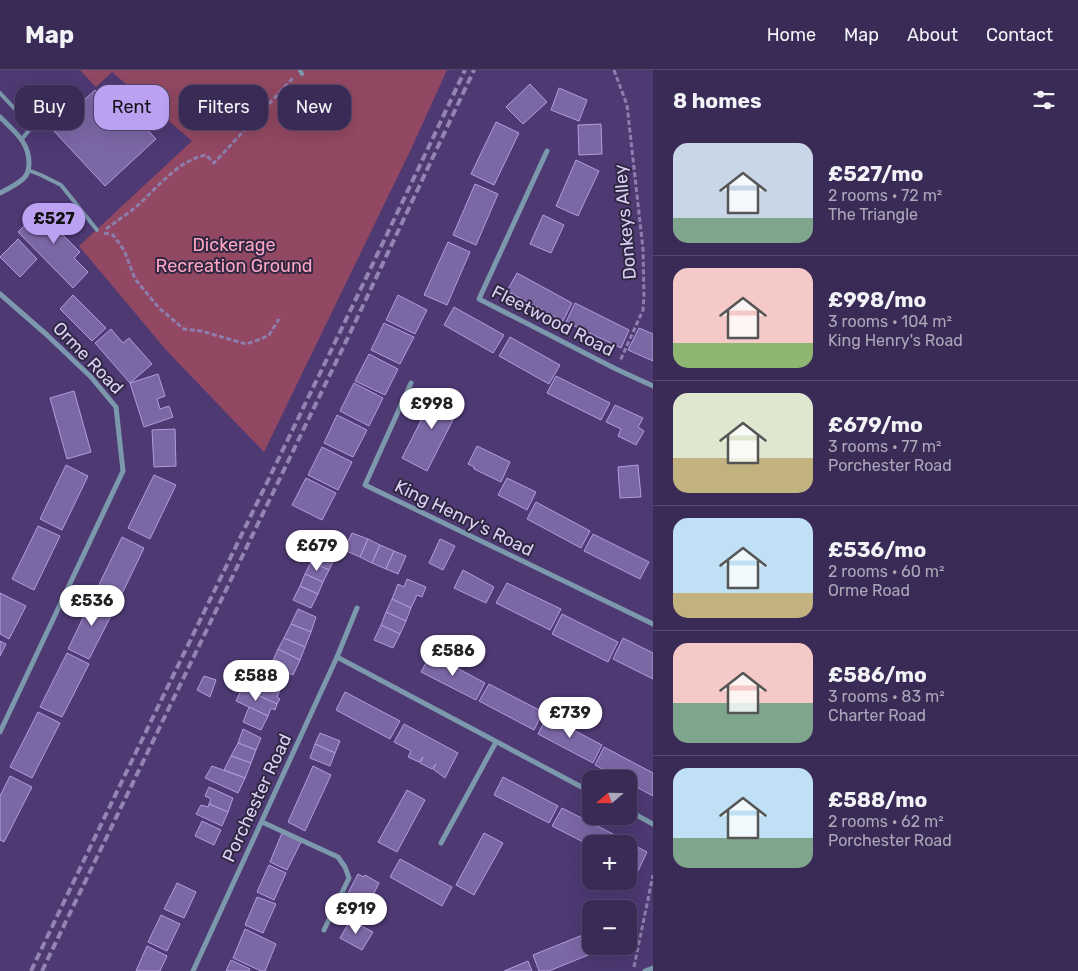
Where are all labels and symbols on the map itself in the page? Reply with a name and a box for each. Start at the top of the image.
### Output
street label: Donkeys Alley [609,163,641,280]
pin: £527 [24,202,84,245]
park label: Dickerage Recreation Ground [155,234,313,277]
street label: Fleetwood Road [488,281,618,361]
street label: Orme Road [48,317,128,399]
pin: £998 [402,388,462,430]
street label: King Henry's Road [391,475,537,561]
pin: £679 [287,530,347,572]
pin: £536 [62,584,122,627]
pin: £586 [423,634,483,677]
pin: £588 [226,660,286,702]
pin: £739 [540,696,600,739]
street label: Porchester Road [218,730,296,866]
north arrow [582,770,638,825]
pin: £919 [326,892,386,935]

